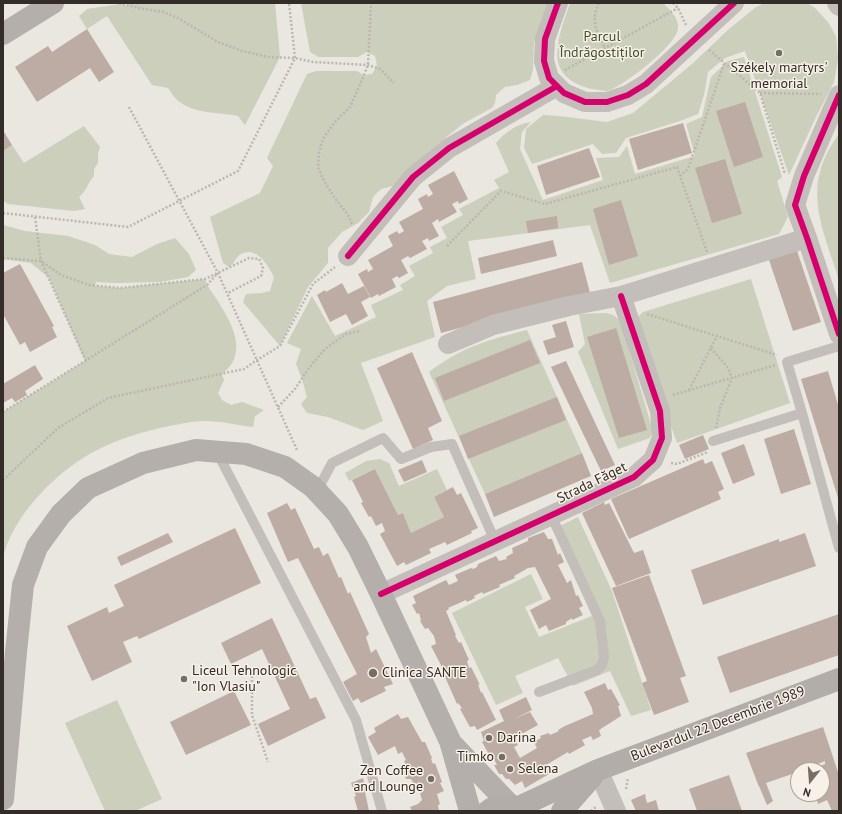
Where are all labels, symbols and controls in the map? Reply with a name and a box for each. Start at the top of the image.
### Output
park label: Parcul Îndrăgostiților [559,29,645,62]
marker: Székely martyrs' memorial [774,48,784,58]
place label: Székely martyrs' memorial [730,60,828,92]
street label: Strada Făget [554,459,630,507]
place label: Liceul Tehnologic "Ion Vlasiu" [192,663,297,696]
place label: Clinica SANTE [382,665,467,681]
marker: Clinica SANTE [367,667,379,679]
marker: Liceul Tehnologic "Ion Vlasiu" [179,674,189,684]
street label: Bulevardul 22 Decembrie 1989 [629,683,807,765]
place label: Darina [497,730,536,746]
marker: Darina [484,733,494,743]
place label: Timko [457,749,494,765]
marker: Timko [497,752,507,762]
place label: Selena [518,761,558,777]
north arrow [790,762,830,802]
place label: Zen Coffee and Lounge [353,763,423,796]
marker: Selena [505,764,515,774]
marker: Zen Coffee and Lounge [426,774,436,784]
text: N [801,785,812,800]

